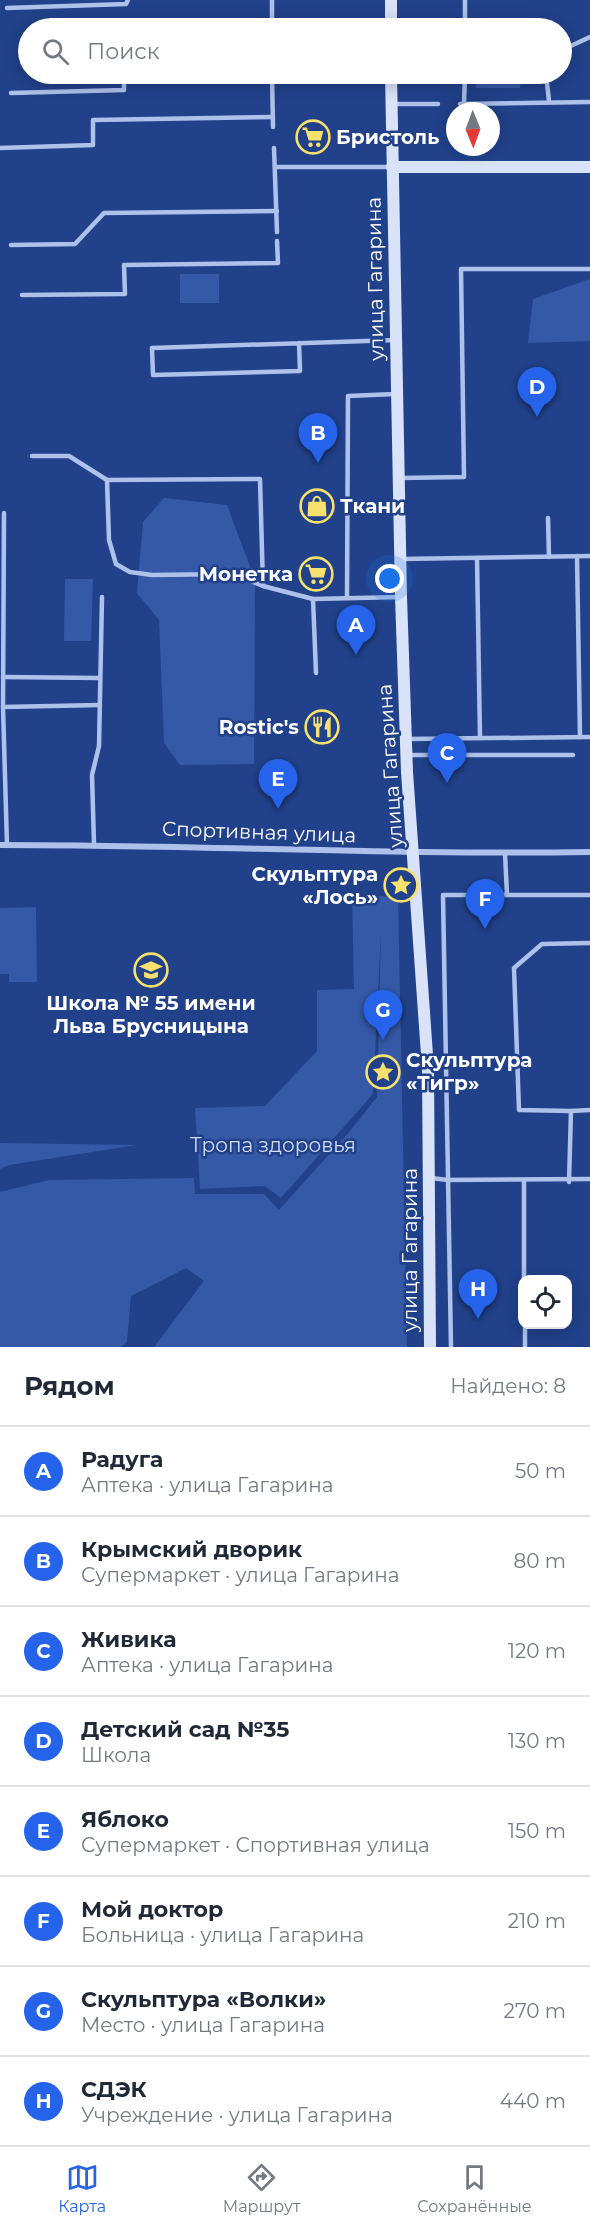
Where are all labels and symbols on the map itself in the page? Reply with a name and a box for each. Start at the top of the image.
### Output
north arrow [446,102,500,156]
supermarket icon: Бристоль [295,119,331,155]
place label: Бристоль [336,125,439,149]
street label: улица Гагарина [362,197,388,362]
pin: D [518,368,556,417]
pin: B [298,414,338,463]
shop icon: Ткани [299,488,335,524]
place label: Ткани [340,494,405,518]
supermarket icon: Монетка [298,556,334,592]
place label: Монетка [199,562,293,586]
your location [375,564,404,593]
pin: A [336,606,376,655]
street label: улица Гагарина [372,683,408,850]
restaurant icon: Rostic's [304,709,340,745]
place label: Rostic's [219,715,299,739]
pin: C [428,734,466,783]
pin: E [258,760,298,809]
street label: Спортивная улица [162,817,356,847]
place label: Скульптура «Лось» [252,862,378,909]
place icon: Скульптура «Лось» [383,867,419,903]
pin: F [466,880,504,929]
school or university icon: Школа № 55 имени Льва Брусницына [133,952,169,988]
pin: G [364,990,403,1040]
place label: Школа № 55 имени Льва Брусницына [46,991,256,1038]
place label: Скульптура «Тигр» [406,1048,532,1095]
place icon: Скульптура «Тигр» [365,1054,401,1090]
park label: Тропа здоровья [190,1133,356,1157]
street label: улица Гагарина [398,1168,422,1333]
pin: H [458,1270,498,1319]

